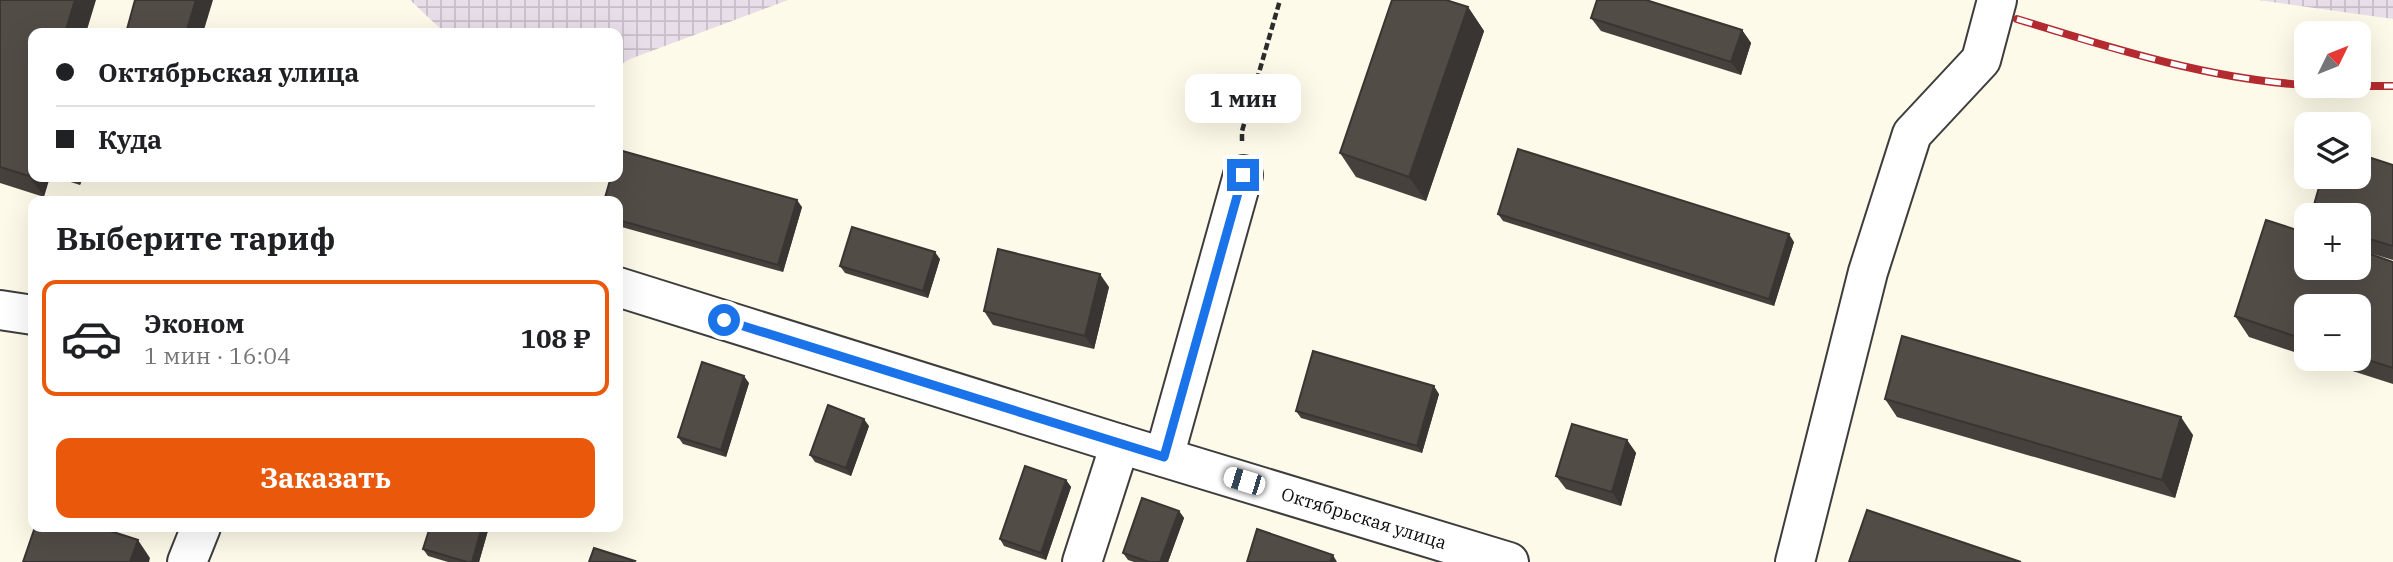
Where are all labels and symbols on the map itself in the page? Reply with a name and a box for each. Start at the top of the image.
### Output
north arrow [2294,21,2371,98]
callout: 1 мин [1185,74,1301,122]
route end [1227,159,1259,191]
route start [708,304,740,336]
car [1221,465,1268,497]
street label: Октябрьская улица [1279,482,1450,554]

